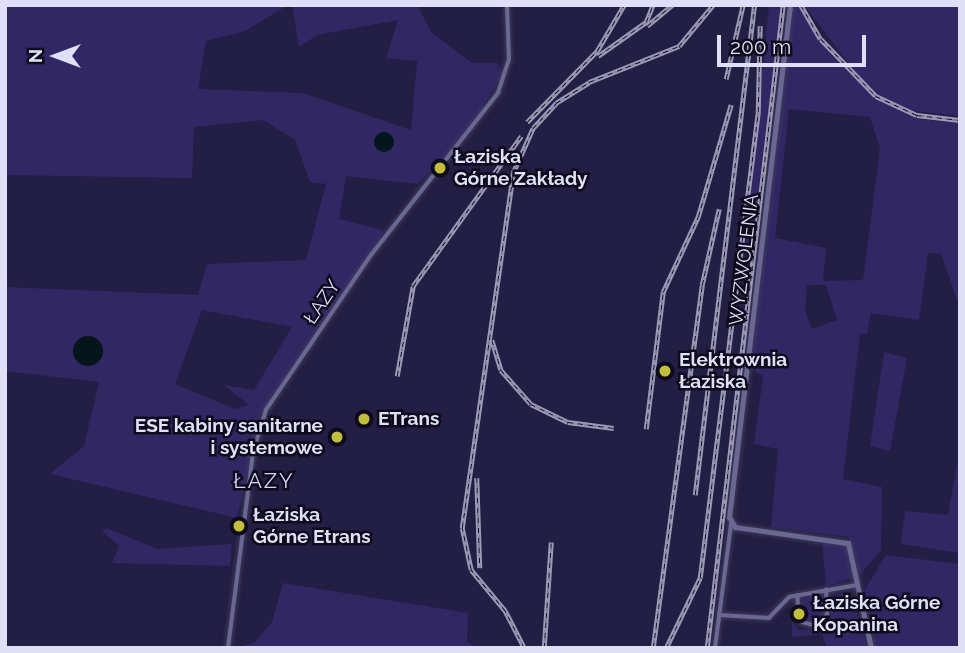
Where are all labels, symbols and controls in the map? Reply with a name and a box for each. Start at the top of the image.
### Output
north arrow [21,21,91,91]
scale bar [720,21,869,65]
text: 200 m [730,34,791,59]
text: N [24,49,46,63]
place label: Łaziska Górne Zakłady [454,146,588,190]
marker: Łaziska Górne Zakłady [432,160,448,176]
street label: WYZWOLENIA [725,193,763,327]
street label: ŁAZY [299,276,345,328]
place label: Elektrownia Łaziska [679,349,787,393]
marker: Elektrownia Łaziska [657,363,673,379]
place label: ETrans [378,408,439,430]
marker: ETrans [356,411,372,427]
place label: ESE kabiny sanitarne i systemowe [134,415,323,459]
marker: ESE kabiny sanitarne i systemowe [329,429,345,445]
district label: ŁAZY [234,468,294,494]
place label: Łaziska Górne Etrans [253,504,371,548]
marker: Łaziska Górne Etrans [231,518,247,534]
place label: Łaziska Górne Kopanina [813,592,940,636]
marker: Łaziska Górne Kopanina [791,606,807,622]

